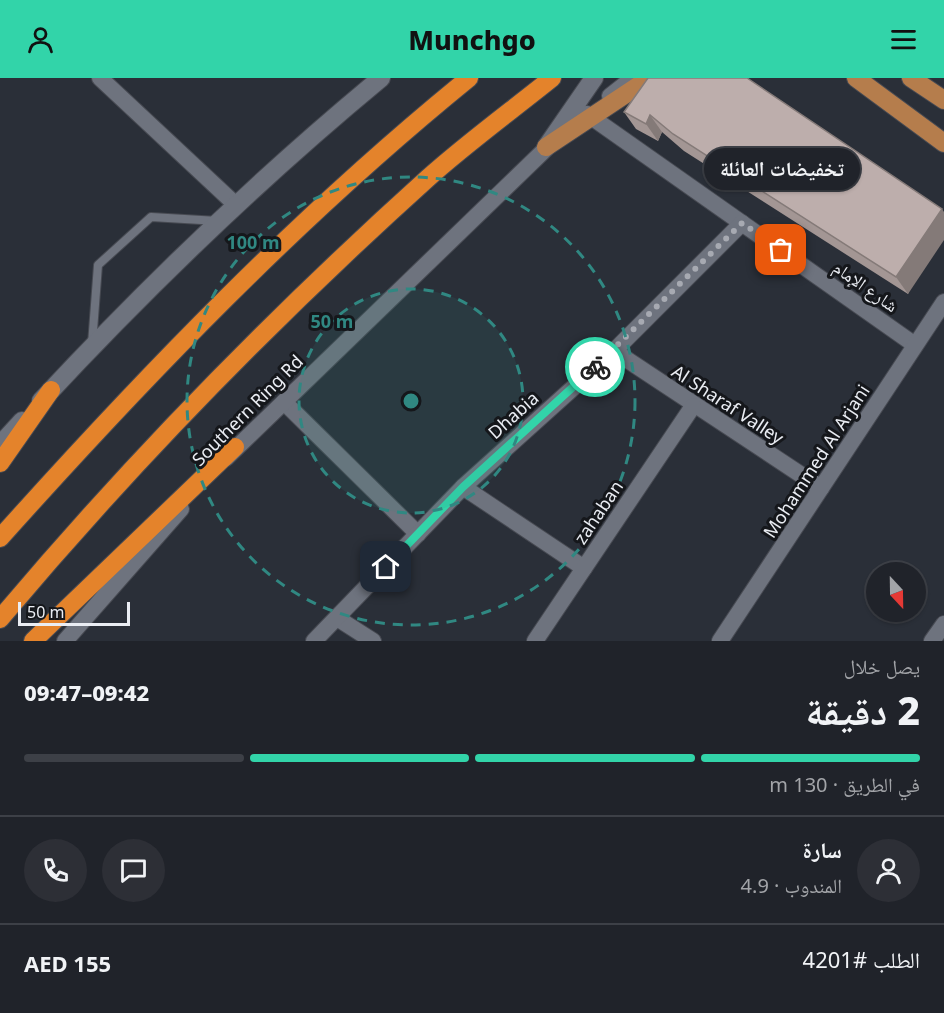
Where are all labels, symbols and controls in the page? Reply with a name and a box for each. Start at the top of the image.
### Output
text: Munchgo [408,21,536,58]
icon: person [24,23,57,56]
icon: menu [887,23,920,56]
callout: تخفيضات العائلة [703,148,859,190]
text: تخفيضات العائلة [720,155,844,182]
pin [755,224,806,275]
text: 100 m [226,230,280,254]
icon: bag [764,233,797,266]
street label: شارع الإمام [828,255,903,318]
text: 50 m [311,309,353,333]
courier [565,337,625,397]
street label: Southern Ring Rd [186,349,308,471]
icon: bike [579,351,612,384]
street label: Al Sharaf Valley [667,359,789,450]
street label: Mohammed Al Arjani [757,380,875,542]
street label: Dhabia [483,386,543,444]
centre of rings [401,391,421,411]
street label: zahaban [568,475,628,549]
pin [360,541,411,592]
icon: home [369,550,402,583]
north arrow [866,562,926,622]
map controls [866,562,926,622]
scale bar [18,599,130,626]
text: 50 m [27,601,64,623]
text: يصل خلال [844,653,920,680]
text: 09:42–09:47 [24,677,149,707]
text: 2 دقيقة [805,683,920,736]
text: في الطريق · 130 m [769,771,920,798]
text: سارة [803,834,842,864]
button: phone [24,839,87,902]
button: chat [102,839,165,902]
button: person [857,839,920,902]
text: المندوب · 4.9 [741,872,842,899]
text: الطلب #4201 [803,944,920,974]
text: AED 155 [24,948,111,978]

